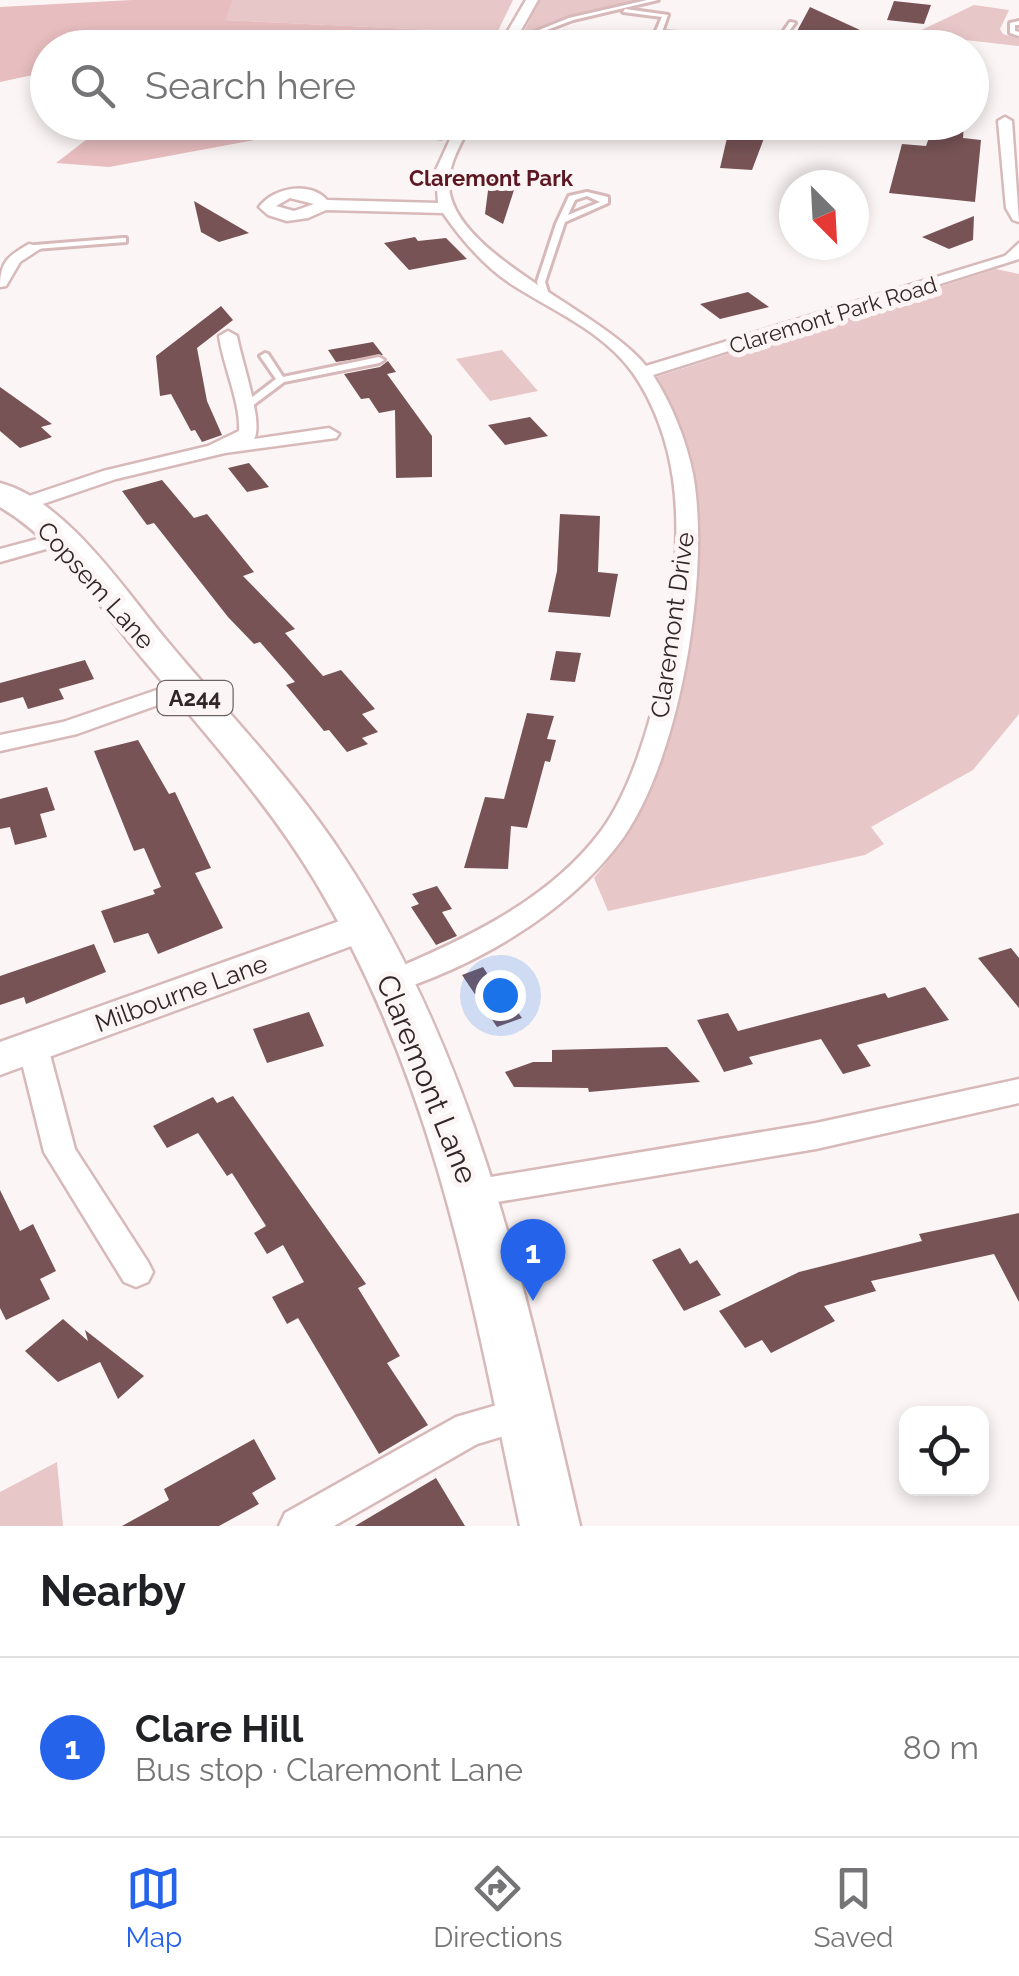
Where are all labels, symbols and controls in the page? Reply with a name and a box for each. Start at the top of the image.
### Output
search box [30,30,989,140]
icon: search [65,58,120,113]
text: Search here [145,63,356,108]
district label: Claremont Park [409,165,574,191]
north arrow [779,170,869,260]
street label: Claremont Park Road [726,271,940,359]
street label: Copsem Lane [31,515,161,655]
street label: Claremont Drive [644,530,700,720]
road number: A244 [158,681,232,715]
street label: Milbourne Lane [91,948,271,1038]
street label: Claremont Lane [369,969,485,1189]
your location [475,970,526,1021]
pin: 1 [500,1218,566,1301]
map controls [899,1406,989,1496]
button: locate [899,1406,989,1496]
text: Nearby [40,1567,186,1616]
text: Clare Hill [135,1706,303,1751]
text: 1 [65,1729,80,1766]
text: 80 m [903,1729,979,1766]
text: Bus stop · Claremont Lane [135,1751,523,1788]
tab: Map [125,1861,182,1954]
tab: Directions [433,1861,563,1954]
tab: Saved [813,1861,894,1954]

